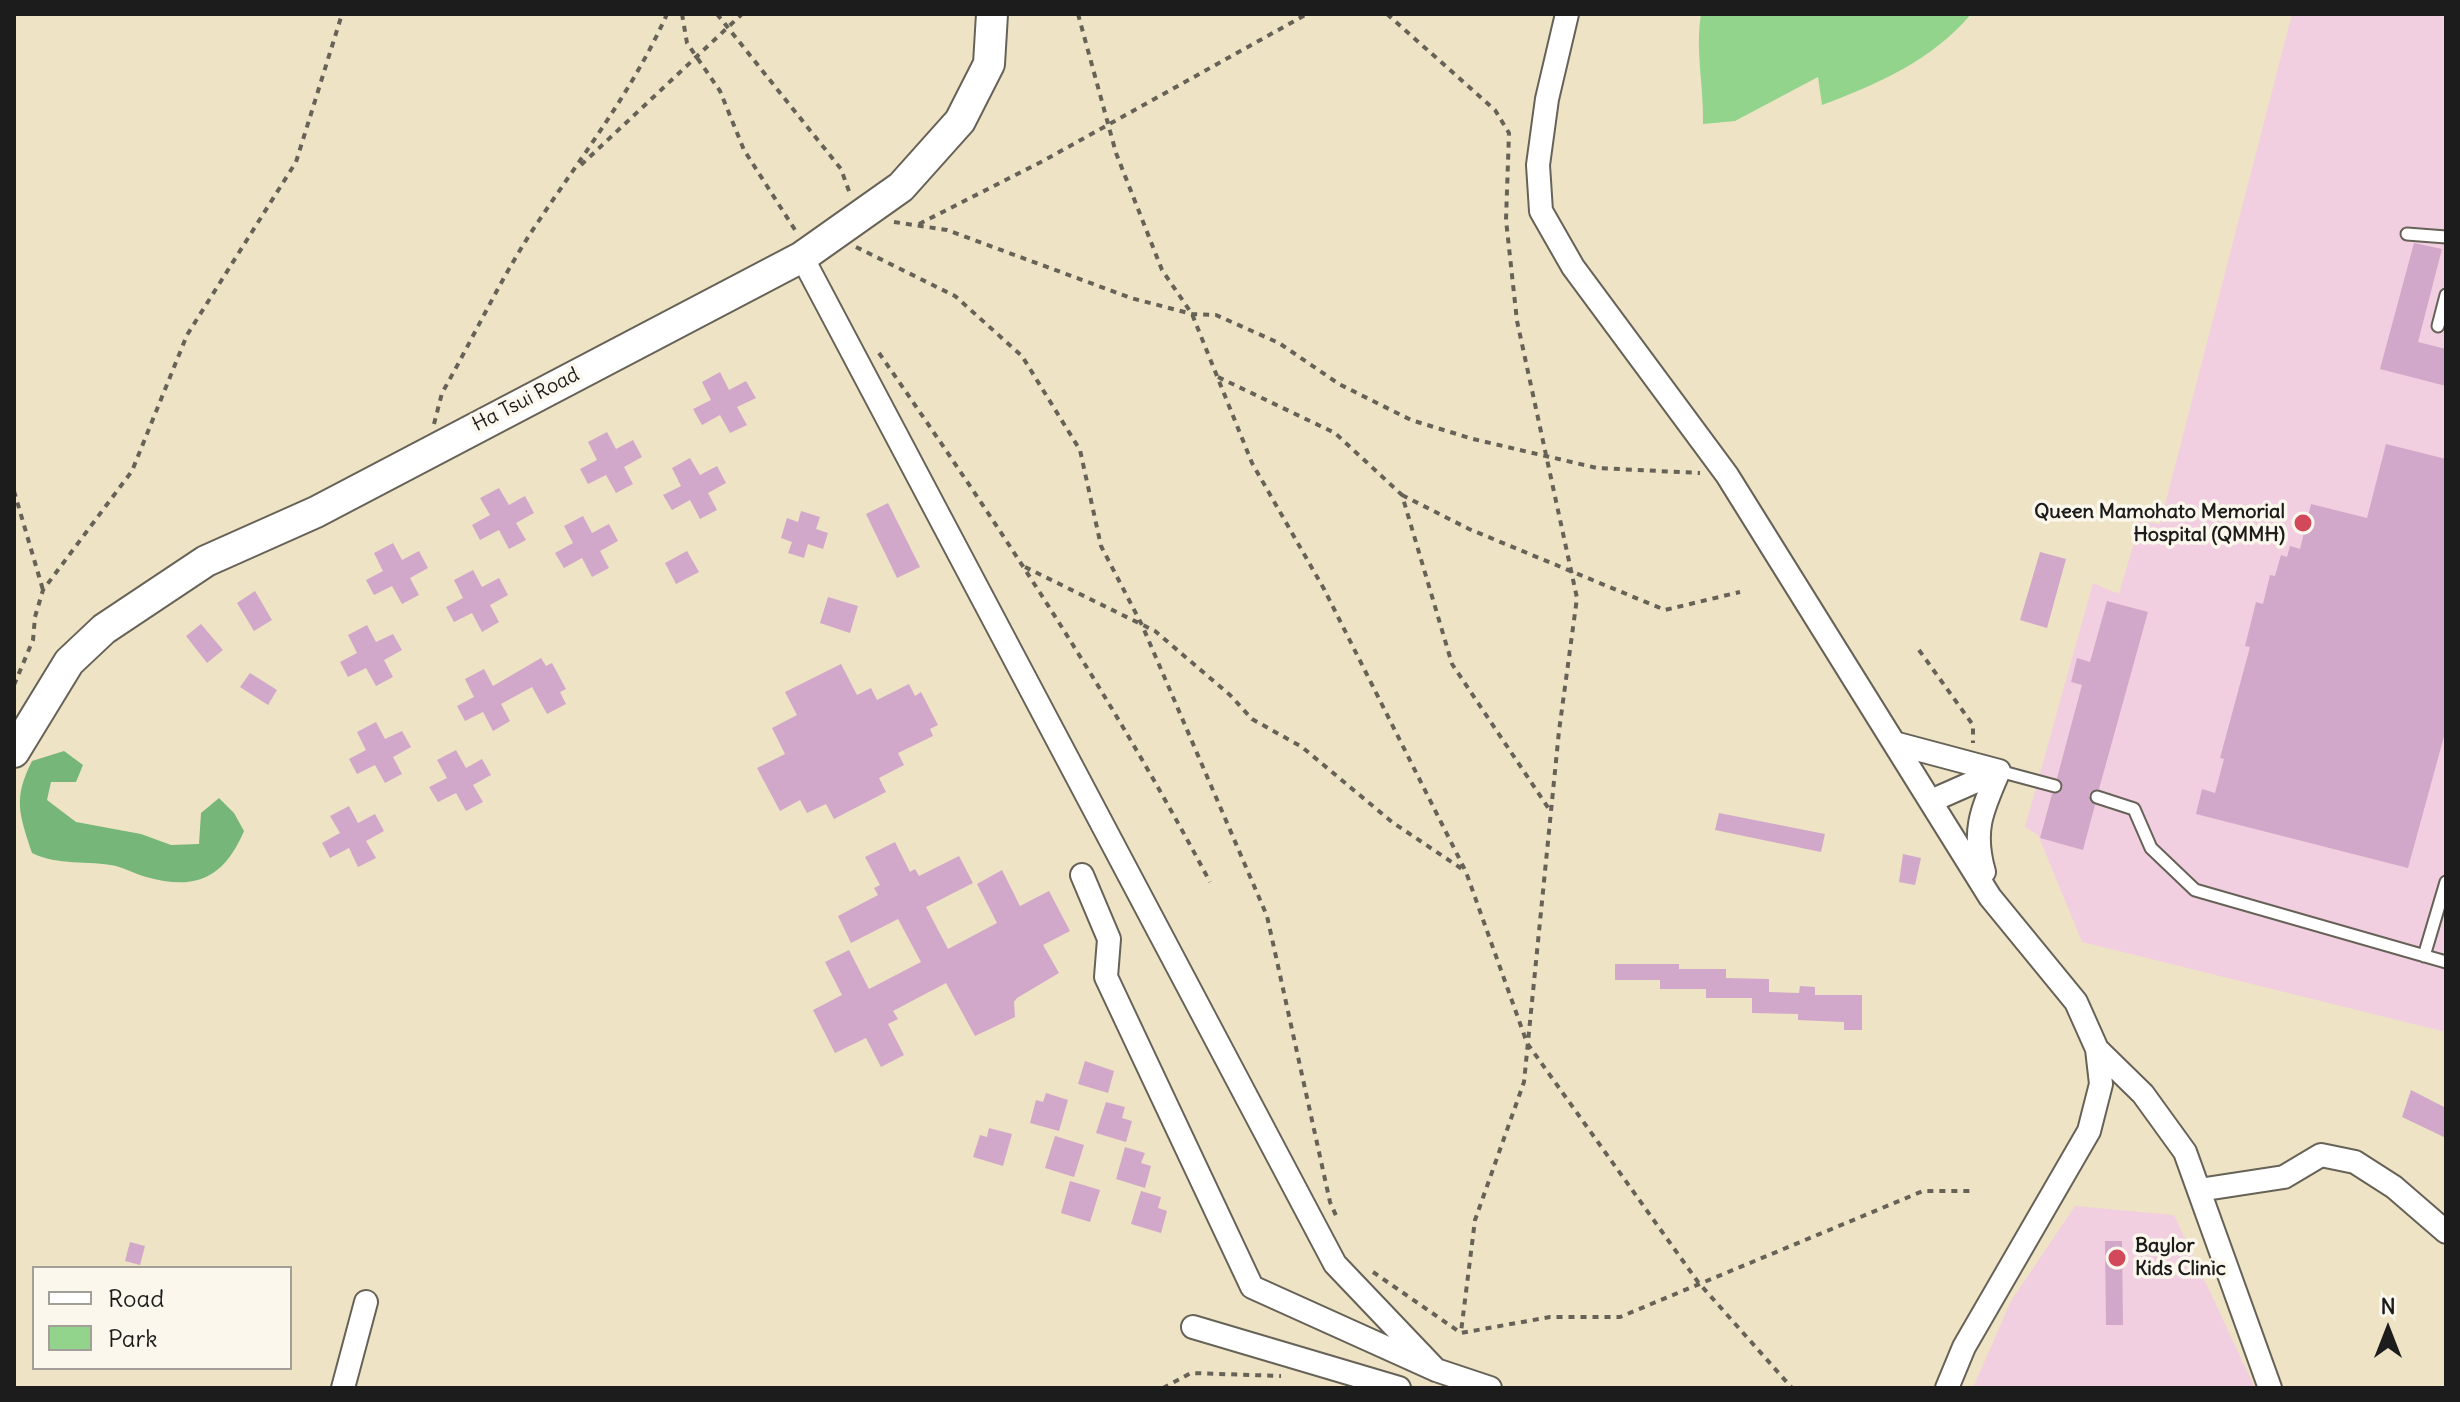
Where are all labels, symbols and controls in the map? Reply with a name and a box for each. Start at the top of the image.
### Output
street label: Ha Tsui Road [469,363,583,437]
place label: Queen Mamohato Memorial Hospital (QMMH) [2034,500,2285,547]
marker: Queen Mamohato Memorial Hospital (QMMH) [2292,512,2314,534]
place label: Baylor Kids Clinic [2135,1234,2226,1281]
marker: Baylor Kids Clinic [2106,1247,2128,1269]
legend [32,1266,292,1370]
text: Road [108,1283,164,1313]
north arrow [2348,1290,2428,1370]
text: N [2380,1292,2396,1320]
text: Park [108,1323,158,1353]

